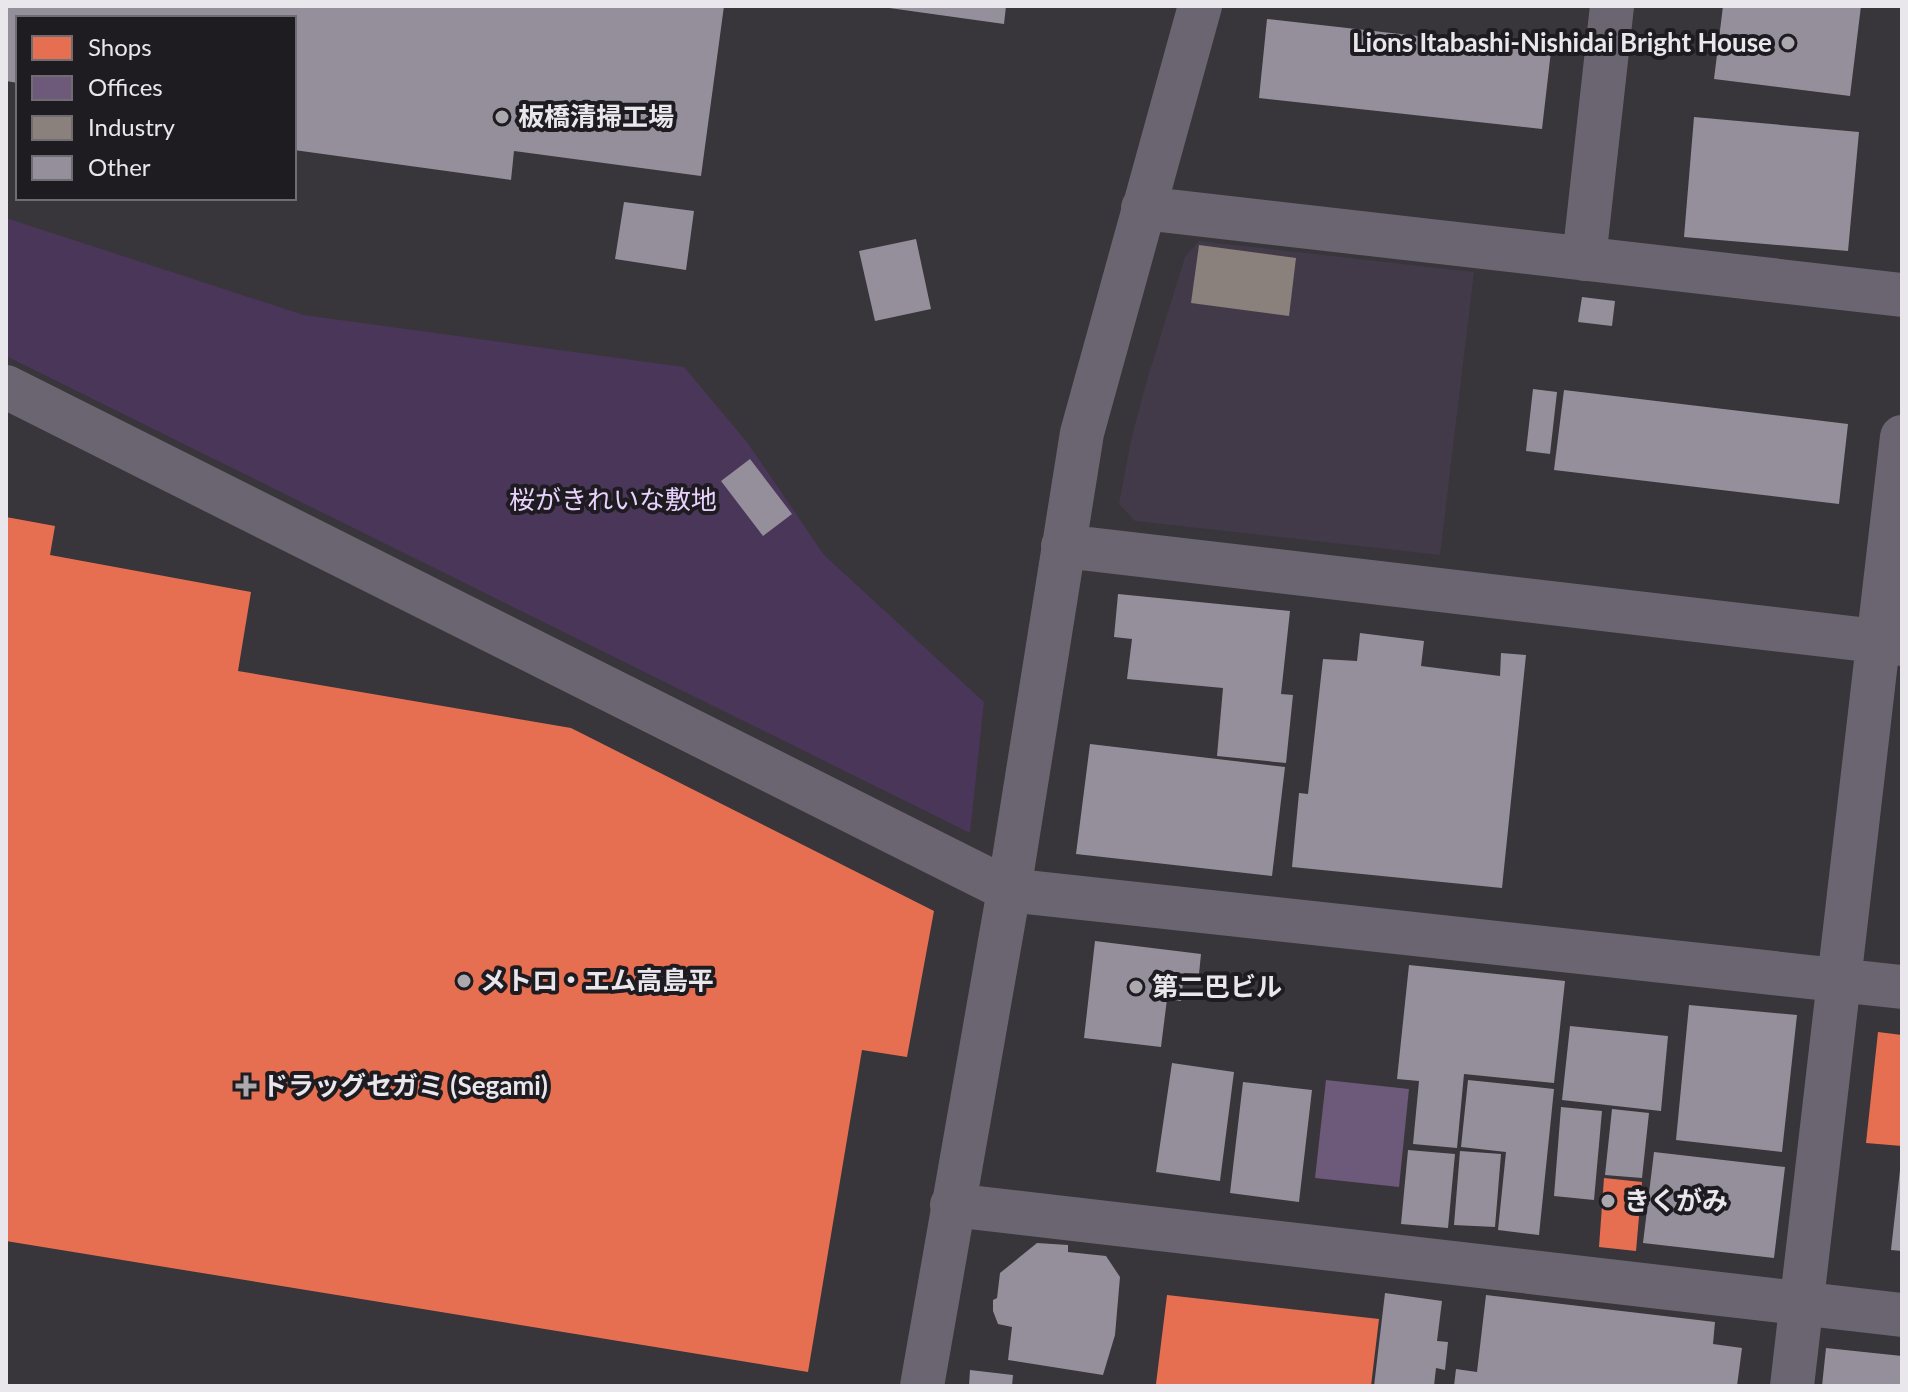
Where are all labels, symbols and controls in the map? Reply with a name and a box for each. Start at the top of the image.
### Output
legend [16,16,296,200]
place label: Lions Itabashi-Nishidai Bright House [1352,26,1772,58]
text: Shops [88,32,152,61]
marker: Lions Itabashi-Nishidai Bright House [1779,34,1797,52]
text: Offices [88,72,163,101]
place label: 板橋清掃工場 [518,100,674,132]
marker: 板橋清掃工場 [493,108,511,126]
text: Industry [88,112,175,141]
text: Other [88,152,151,181]
park label: 桜がきれいな敷地 [509,483,717,515]
place label: メトロ・エム高島平 [480,964,714,996]
place label: 第二巴ビル [1152,970,1282,1002]
marker: メトロ・エム高島平 [455,972,473,990]
marker: 第二巴ビル [1127,978,1145,996]
place label: ドラッグセガミ (Segami) [262,1069,548,1101]
marker: ドラッグセガミ (Segami) [237,1077,255,1095]
place label: きくがみ [1624,1184,1728,1216]
marker: きくがみ [1599,1192,1617,1210]

